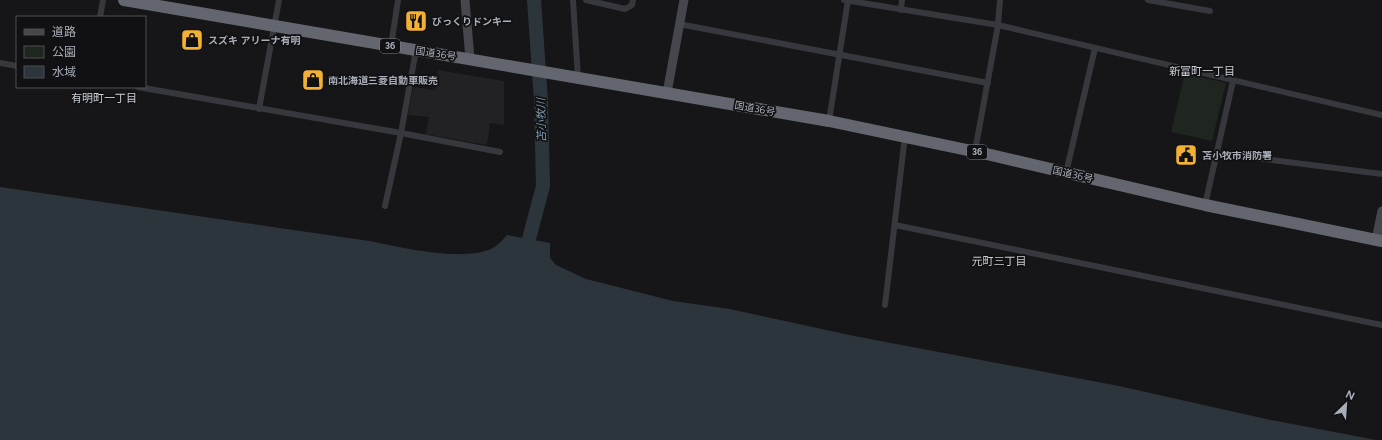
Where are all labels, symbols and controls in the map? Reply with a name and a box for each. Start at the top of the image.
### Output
restaurant icon: びっくりドンキー [403,8,429,34]
place label: びっくりドンキー [432,15,512,28]
legend [16,16,146,88]
text: 道路 [52,25,76,39]
shop icon: スズキ アリーナ有明 [179,27,205,53]
place label: スズキ アリーナ有明 [208,34,300,47]
road number: 36 [380,39,400,53]
street label: 国道36号 [415,44,457,63]
text: 公園 [52,45,76,59]
text: 水域 [52,65,76,79]
district label: 新富町一丁目 [1169,65,1235,78]
shop icon: 南北海道三菱自動車販売 [300,67,326,93]
place label: 南北海道三菱自動車販売 [328,74,438,87]
district label: 有明町一丁目 [71,92,137,105]
water label: 苫小牧川 [535,97,548,142]
street label: 国道36号 [734,99,776,118]
public building icon: 苫小牧市消防署 [1173,142,1199,168]
road number: 36 [967,145,987,159]
place label: 苫小牧市消防署 [1202,149,1272,162]
street label: 国道36号 [1051,164,1094,185]
district label: 元町三丁目 [972,255,1027,268]
north arrow [1326,384,1366,424]
text: N [1343,388,1357,403]

